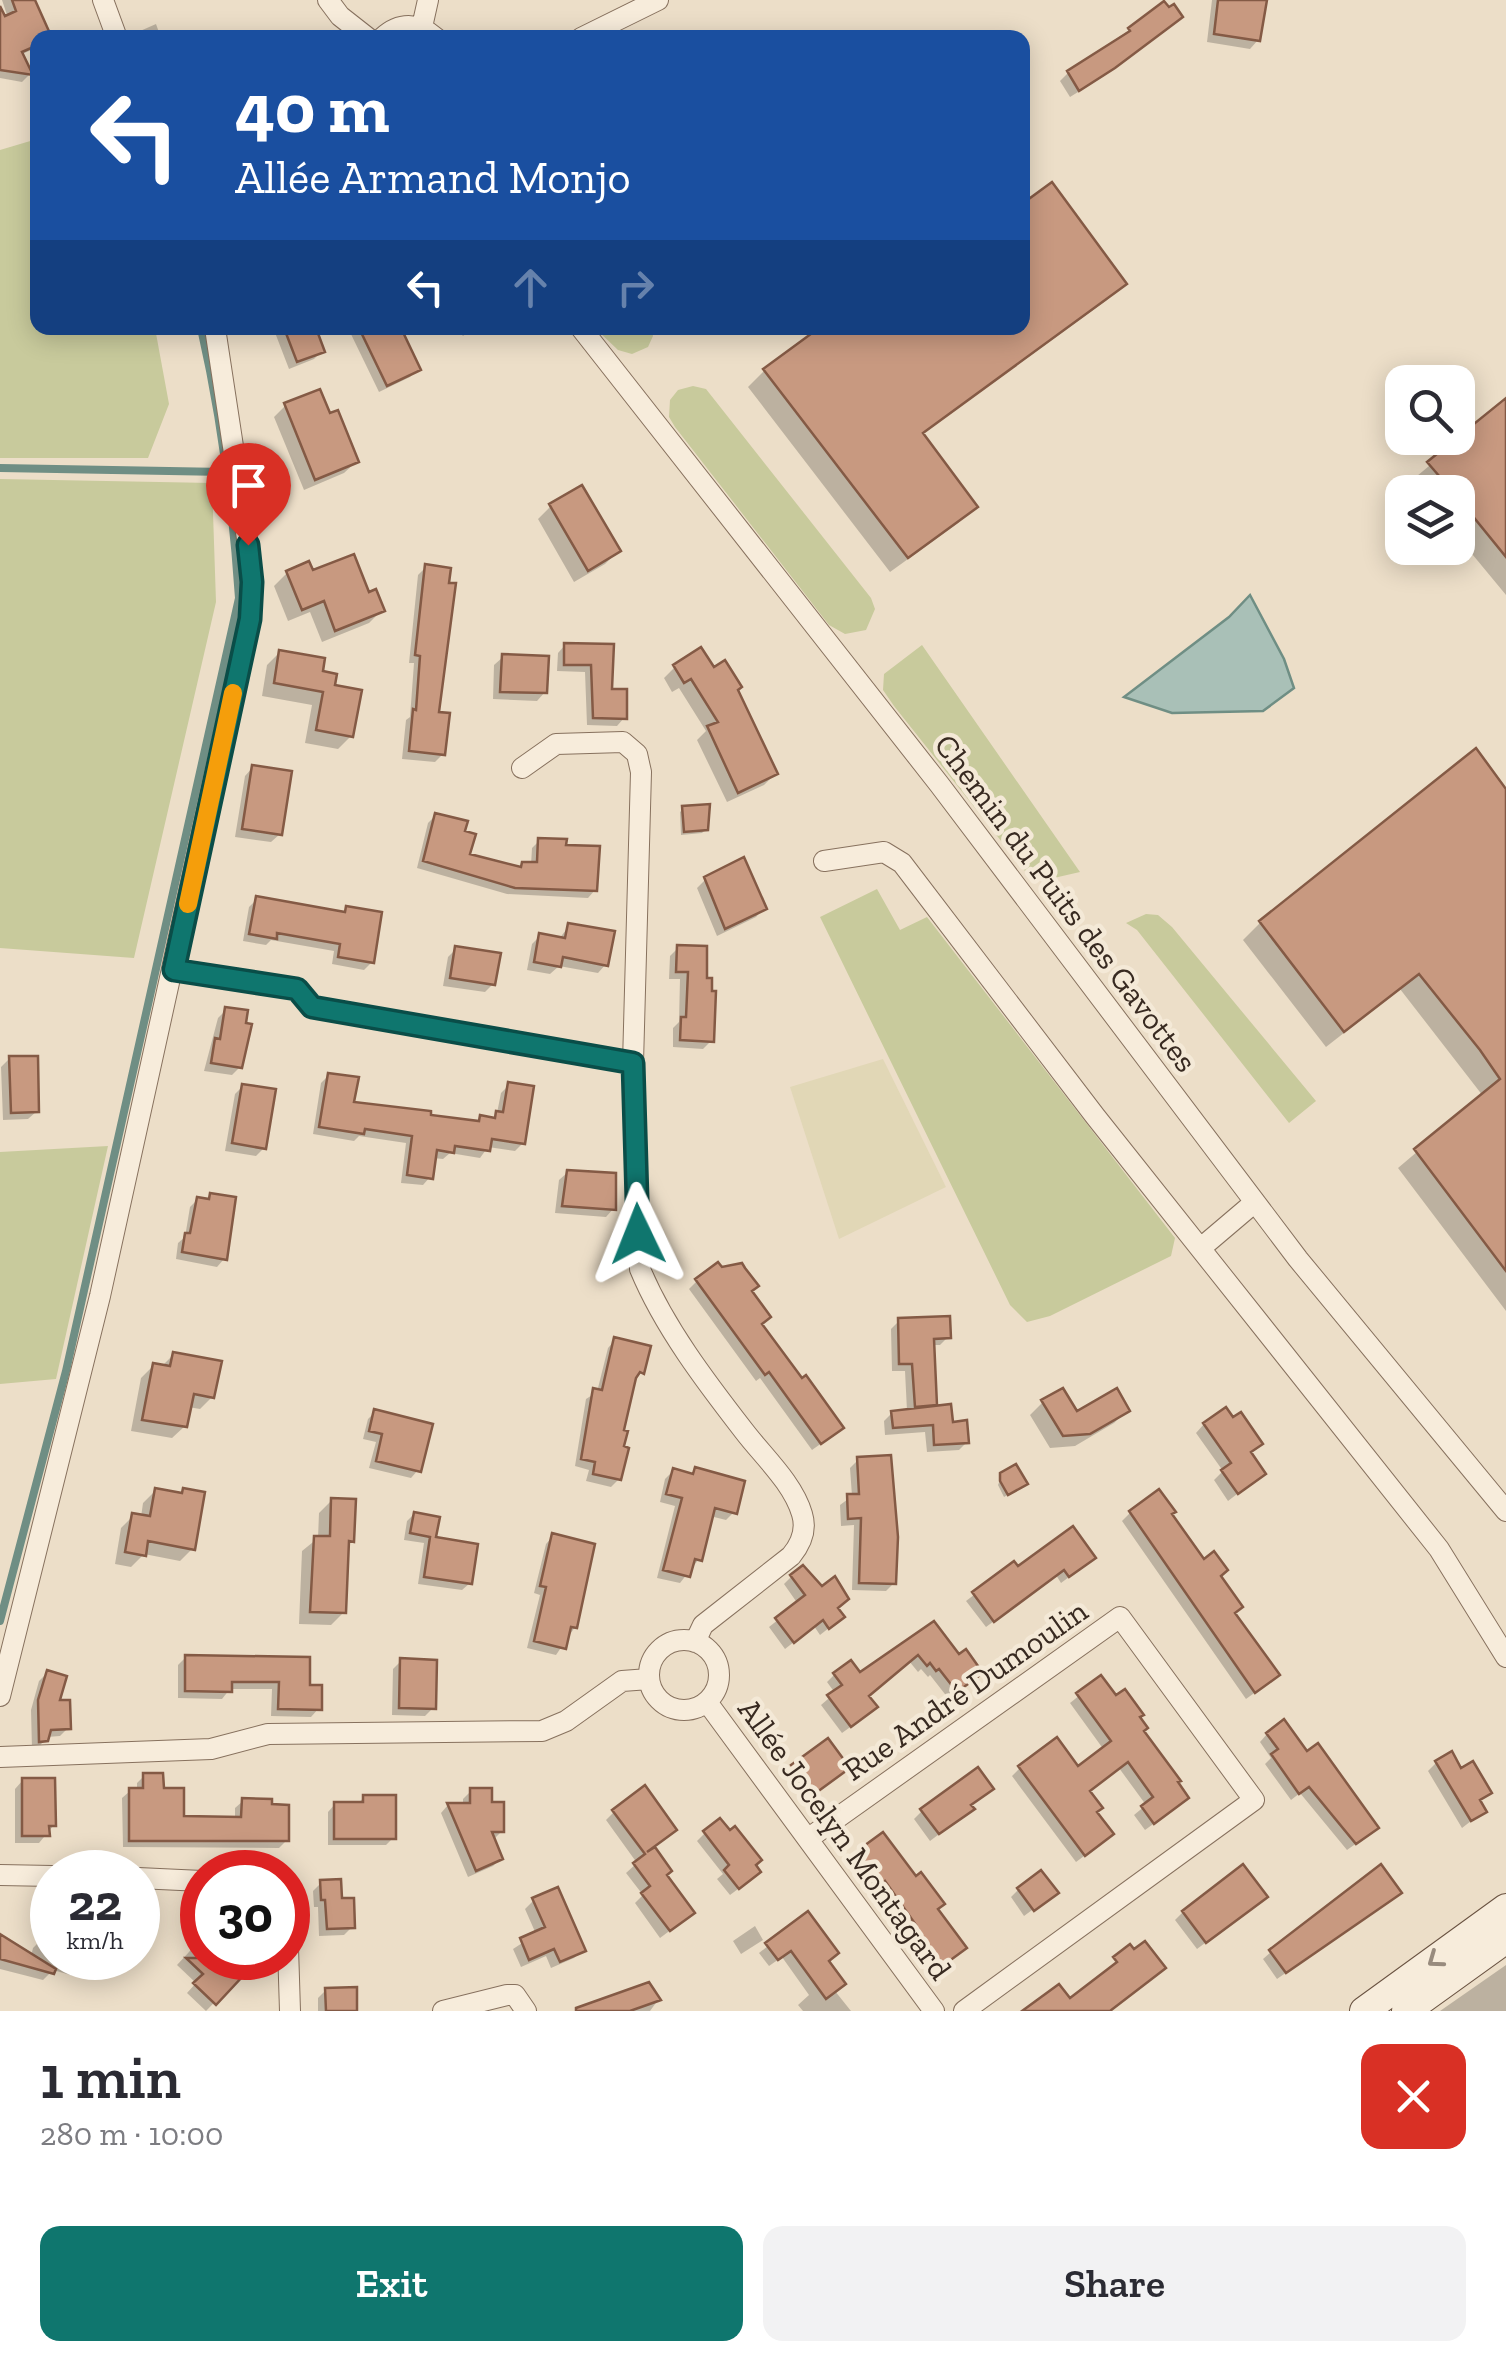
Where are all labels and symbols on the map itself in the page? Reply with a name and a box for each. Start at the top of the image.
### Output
pin [206,443,291,546]
street label: Chemin du Puits des Gavottes [927,727,1205,1079]
position arrow [586,1182,690,1286]
street label: Rue André Dumoulin [835,1591,1095,1789]
street label: Allée Jocelyn Montagard [730,1691,960,1987]
speed limit sign: 30 [180,1850,310,1980]
one-way arrow [1428,1948,1446,1965]

